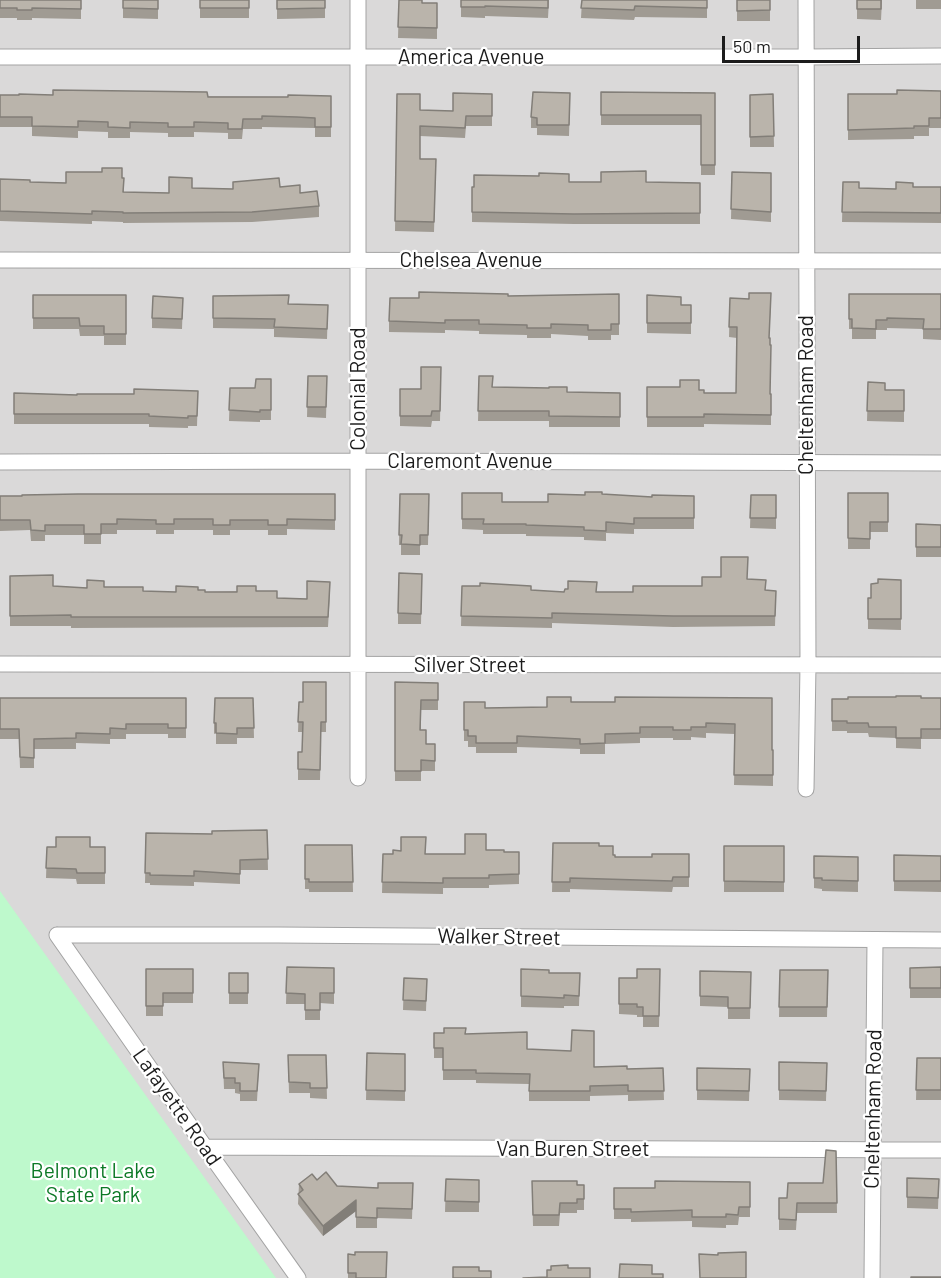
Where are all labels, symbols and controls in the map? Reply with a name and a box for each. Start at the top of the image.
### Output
scale bar [725,24,863,62]
text: 50 m [733,35,771,57]
street label: America Avenue [398,44,544,70]
street label: Chelsea Avenue [400,247,542,273]
street label: Cheltenham Road [793,315,819,475]
street label: Colonial Road [345,327,371,451]
street label: Claremont Avenue [387,448,553,474]
street label: Silver Street [414,652,526,678]
street label: Walker Street [437,923,561,951]
street label: Cheltenham Road [859,1029,887,1189]
street label: Lafayette Road [127,1043,227,1171]
street label: Van Buren Street [496,1136,650,1162]
park label: Belmont Lake State Park [31,1158,155,1208]

